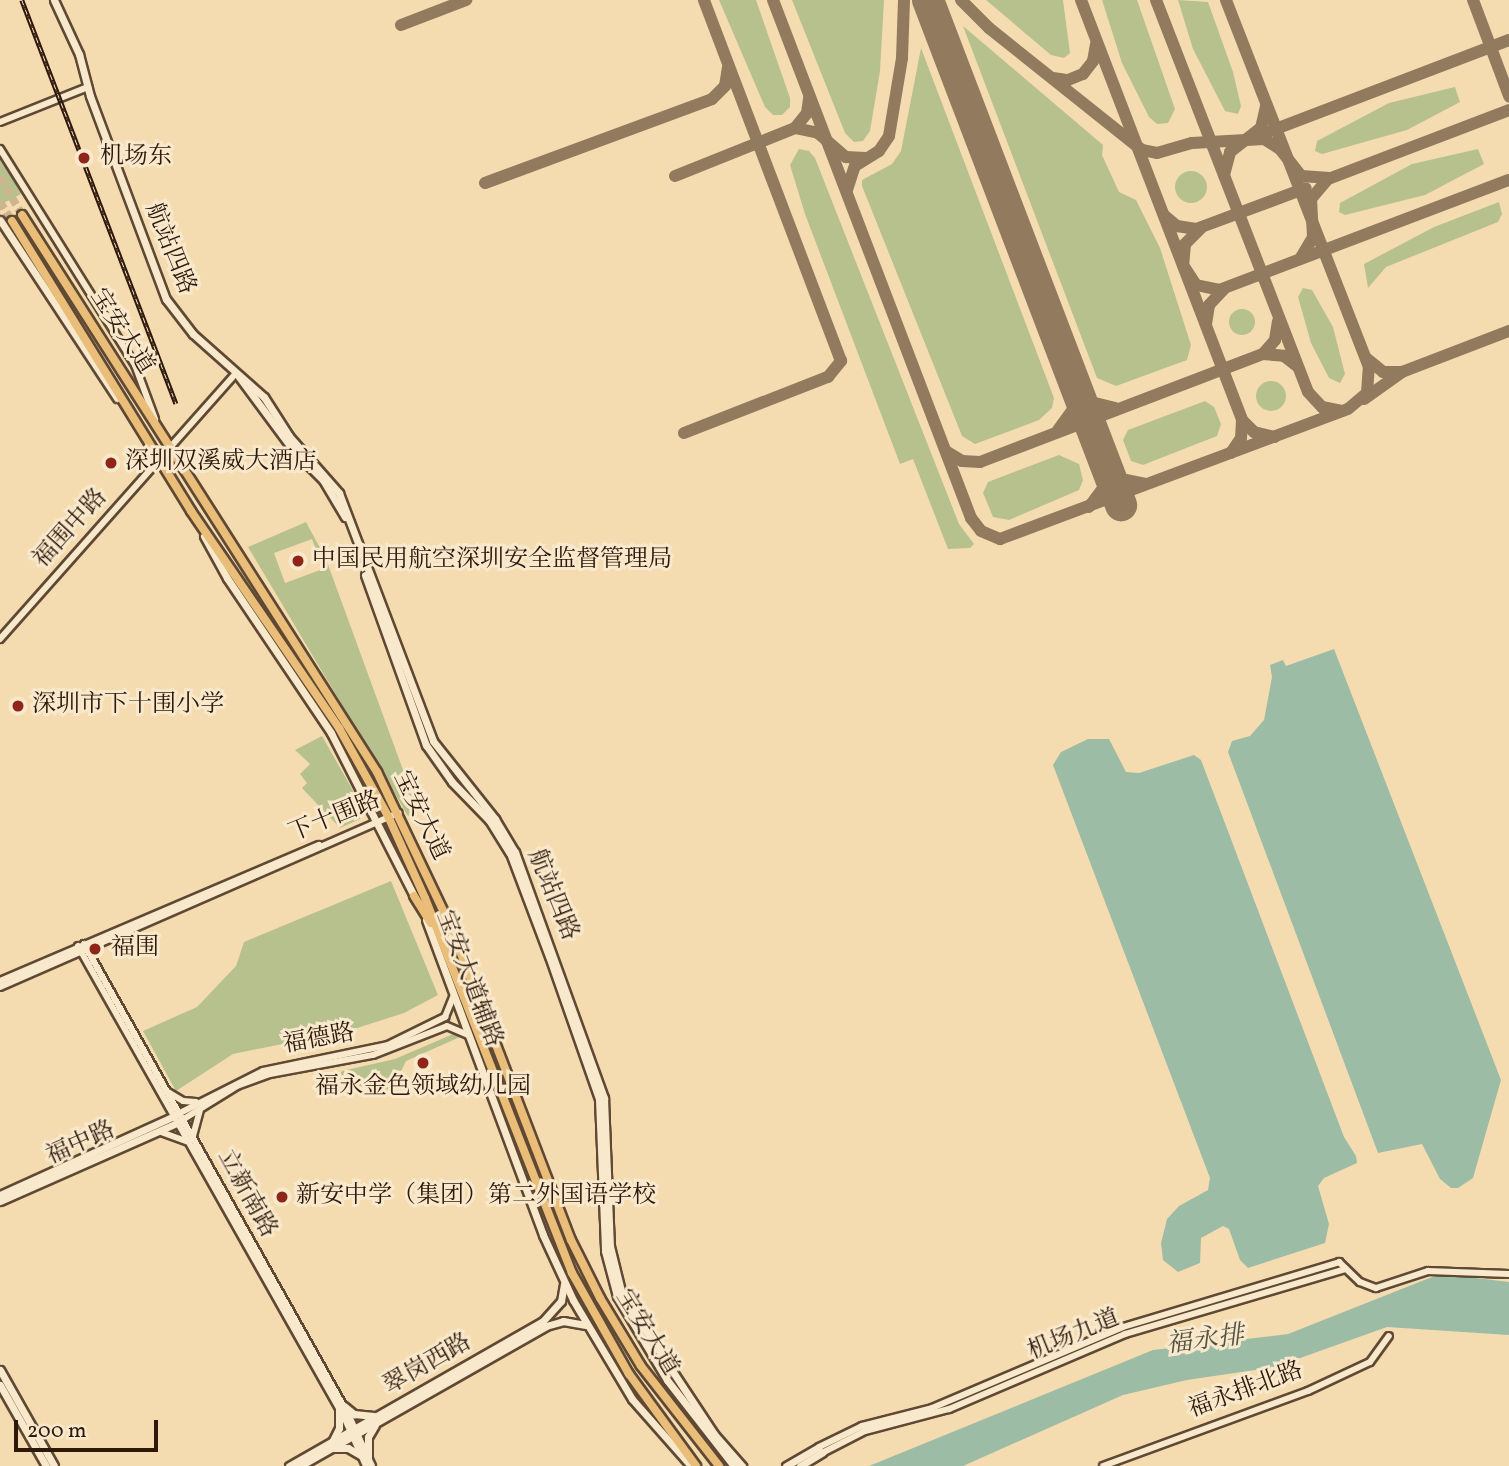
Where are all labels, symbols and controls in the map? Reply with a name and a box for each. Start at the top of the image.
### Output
place label: 机场东 [100,144,172,172]
marker: 机场东 [74,148,94,168]
street label: 航站四路 [138,199,200,299]
street label: 宝安大道 [83,284,159,380]
place label: 深圳双溪威大酒店 [125,449,317,477]
marker: 深圳双溪威大酒店 [103,455,119,471]
street label: 福围中路 [28,484,114,574]
place label: 中国民用航空深圳安全监督管理局 [312,547,672,575]
marker: 中国民用航空深圳安全监督管理局 [290,553,306,569]
place label: 深圳市下十围小学 [32,692,224,720]
marker: 深圳市下十围小学 [10,698,26,714]
street label: 宝安大道 [386,767,454,865]
street label: 下十围路 [285,787,385,849]
street label: 航站四路 [521,845,583,945]
street label: 宝安大道辅路 [429,907,507,1051]
place label: 福围 [111,935,159,963]
marker: 福围 [85,939,105,959]
street label: 福德路 [281,1020,357,1060]
marker: 福永金色领域幼儿园 [415,1055,431,1071]
place label: 福永金色领域幼儿园 [315,1074,531,1102]
street label: 福中路 [42,1116,120,1172]
street label: 立新南路 [210,1145,282,1243]
place label: 新安中学（集团）第二外国语学校 [296,1183,656,1211]
marker: 新安中学（集团）第二外国语学校 [274,1189,290,1205]
street label: 宝安大道 [608,1285,684,1381]
street label: 机场九道 [1024,1305,1124,1367]
water label: 福永排 [1164,1321,1246,1361]
street label: 翠岗西路 [379,1329,477,1401]
street label: 福永排北路 [1185,1357,1307,1425]
scale bar [18,1406,161,1450]
text: 200 m [27,1417,87,1446]

